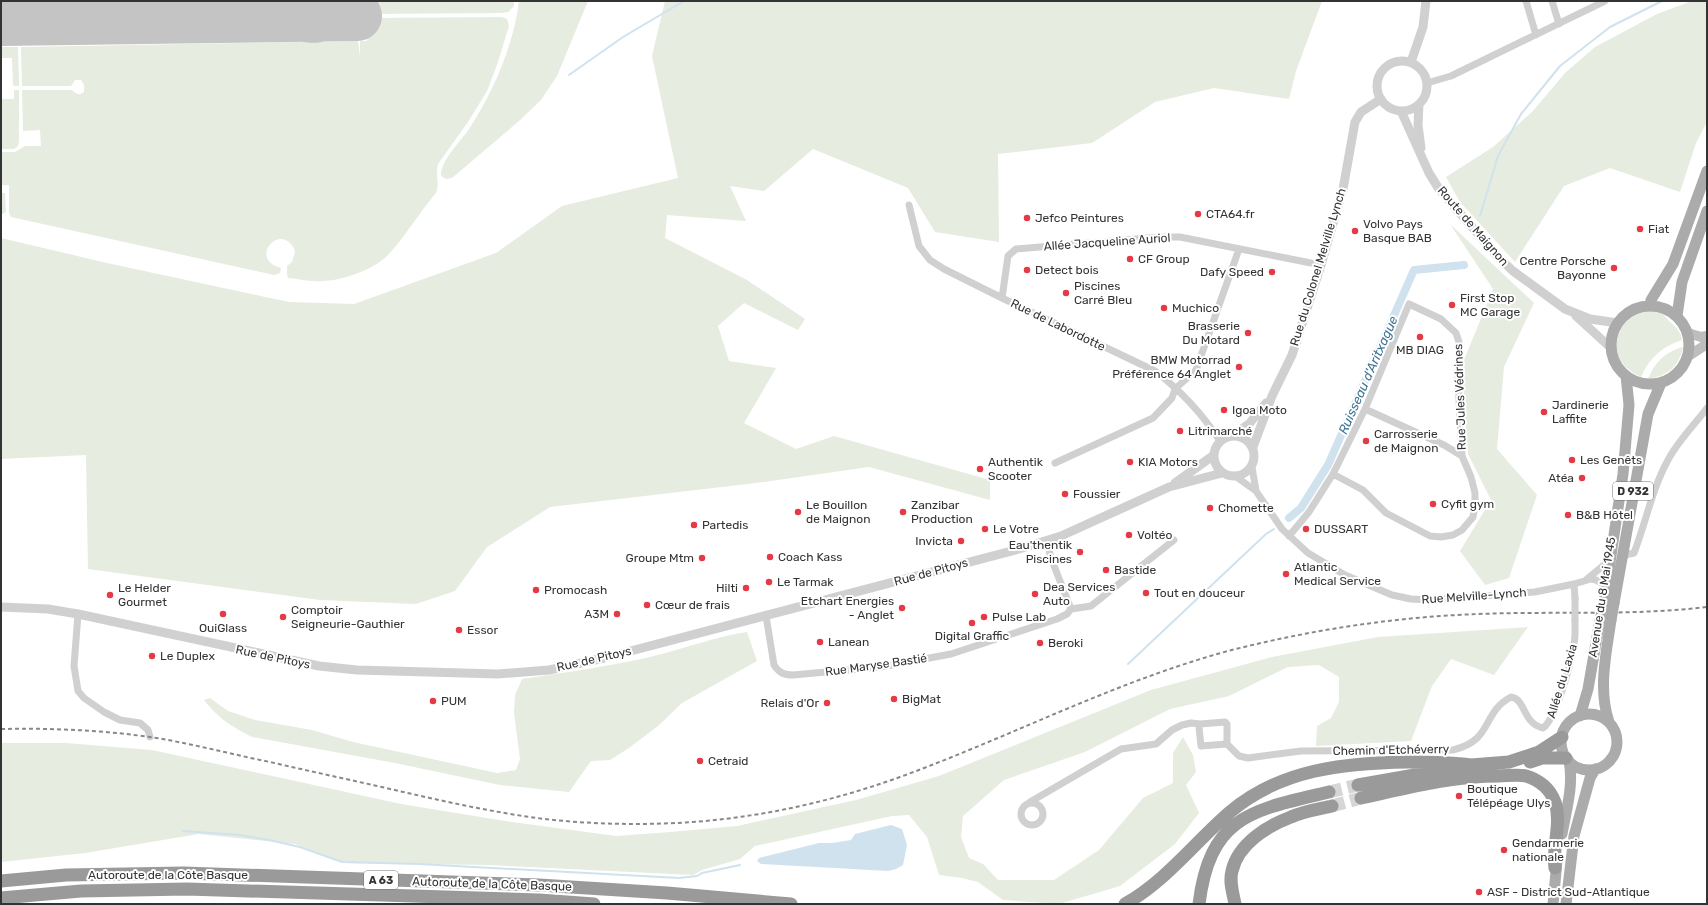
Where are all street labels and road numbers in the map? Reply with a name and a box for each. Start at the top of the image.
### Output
street label: Route de Maignon [1435,183,1511,269]
street label: Rue du Colonel Melville Lynch [1287,186,1349,348]
street label: Allée Jacqueline Auriol [1043,231,1171,253]
street label: Rue de Labordotte [1008,296,1108,354]
street label: Rue Jules Védrines [1451,343,1469,451]
road number: D 932 [1613,482,1653,500]
street label: Avenue du 8 Mai 1945 [1586,536,1618,658]
street label: Rue de Pitoys [892,555,970,589]
street label: Rue Melville-Lynch [1421,585,1527,607]
street label: Rue de Pitoys [234,642,312,672]
street label: Allée du Laxia [1544,642,1580,720]
street label: Rue de Pitoys [555,644,633,674]
street label: Rue Maryse Bastié [824,651,928,679]
street label: Chemin d'Etchéverry [1333,742,1450,758]
street label: Autoroute de la Côte Basque [88,868,248,882]
road number: A 63 [364,871,398,889]
street label: Autoroute de la Côte Basque [412,874,572,894]

